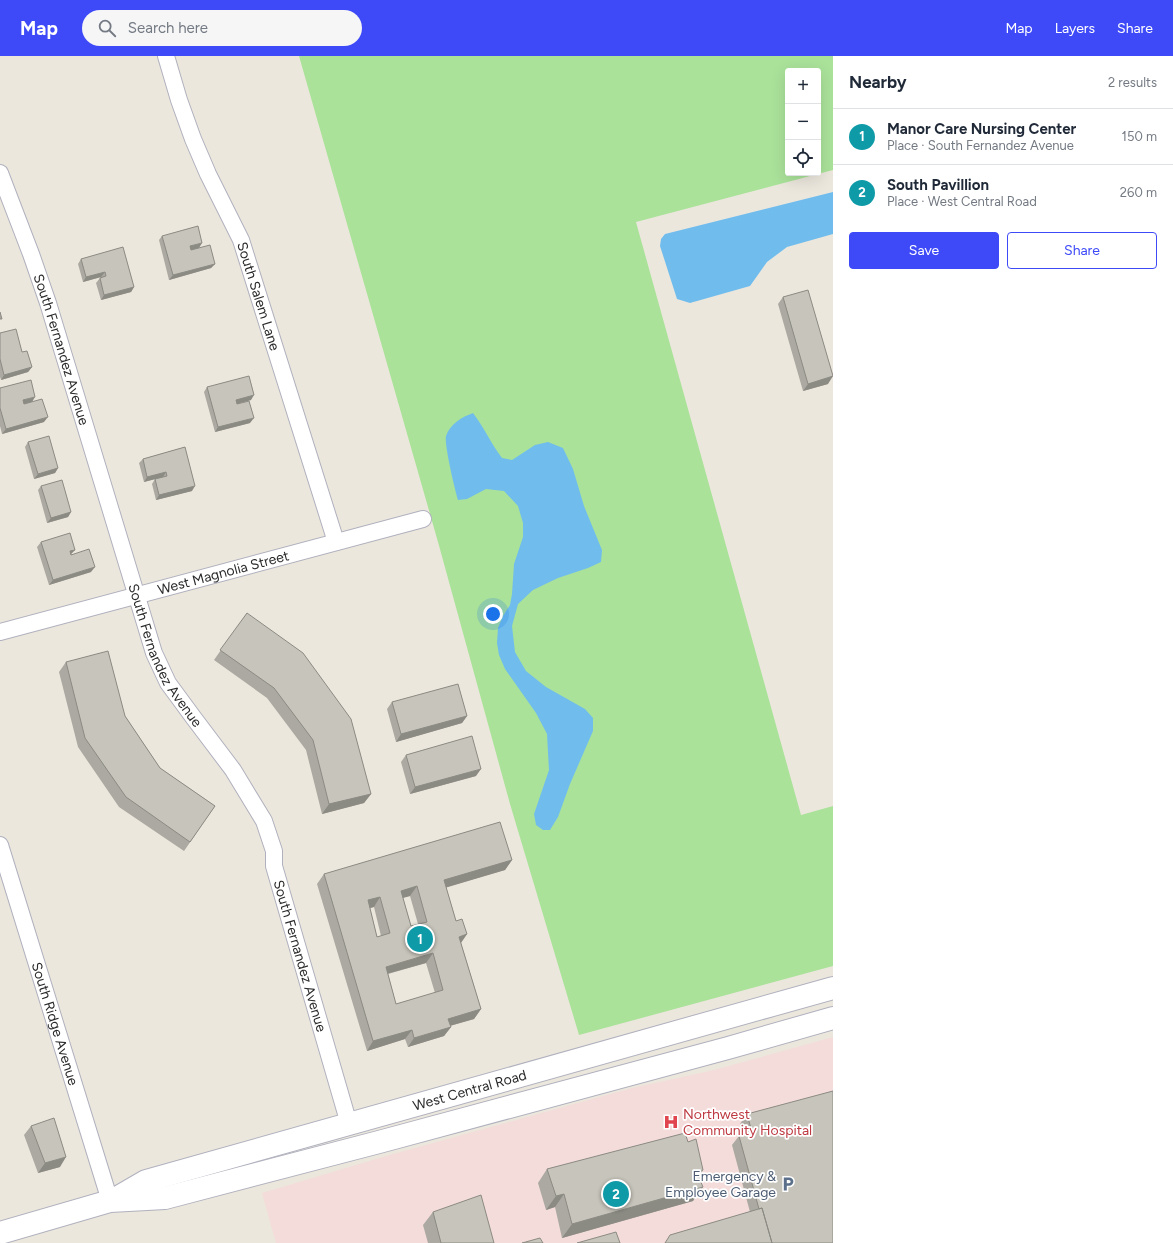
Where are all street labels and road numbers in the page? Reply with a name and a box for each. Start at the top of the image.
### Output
street label: South Salem Lane [233,240,283,353]
street label: South Fernandez Avenue [30,272,93,428]
street label: West Magnolia Street [156,547,291,599]
street label: South Fernandez Avenue [125,582,206,731]
street label: South Fernandez Avenue [270,878,330,1034]
street label: South Ridge Avenue [28,960,82,1088]
street label: West Central Road [411,1067,529,1115]

